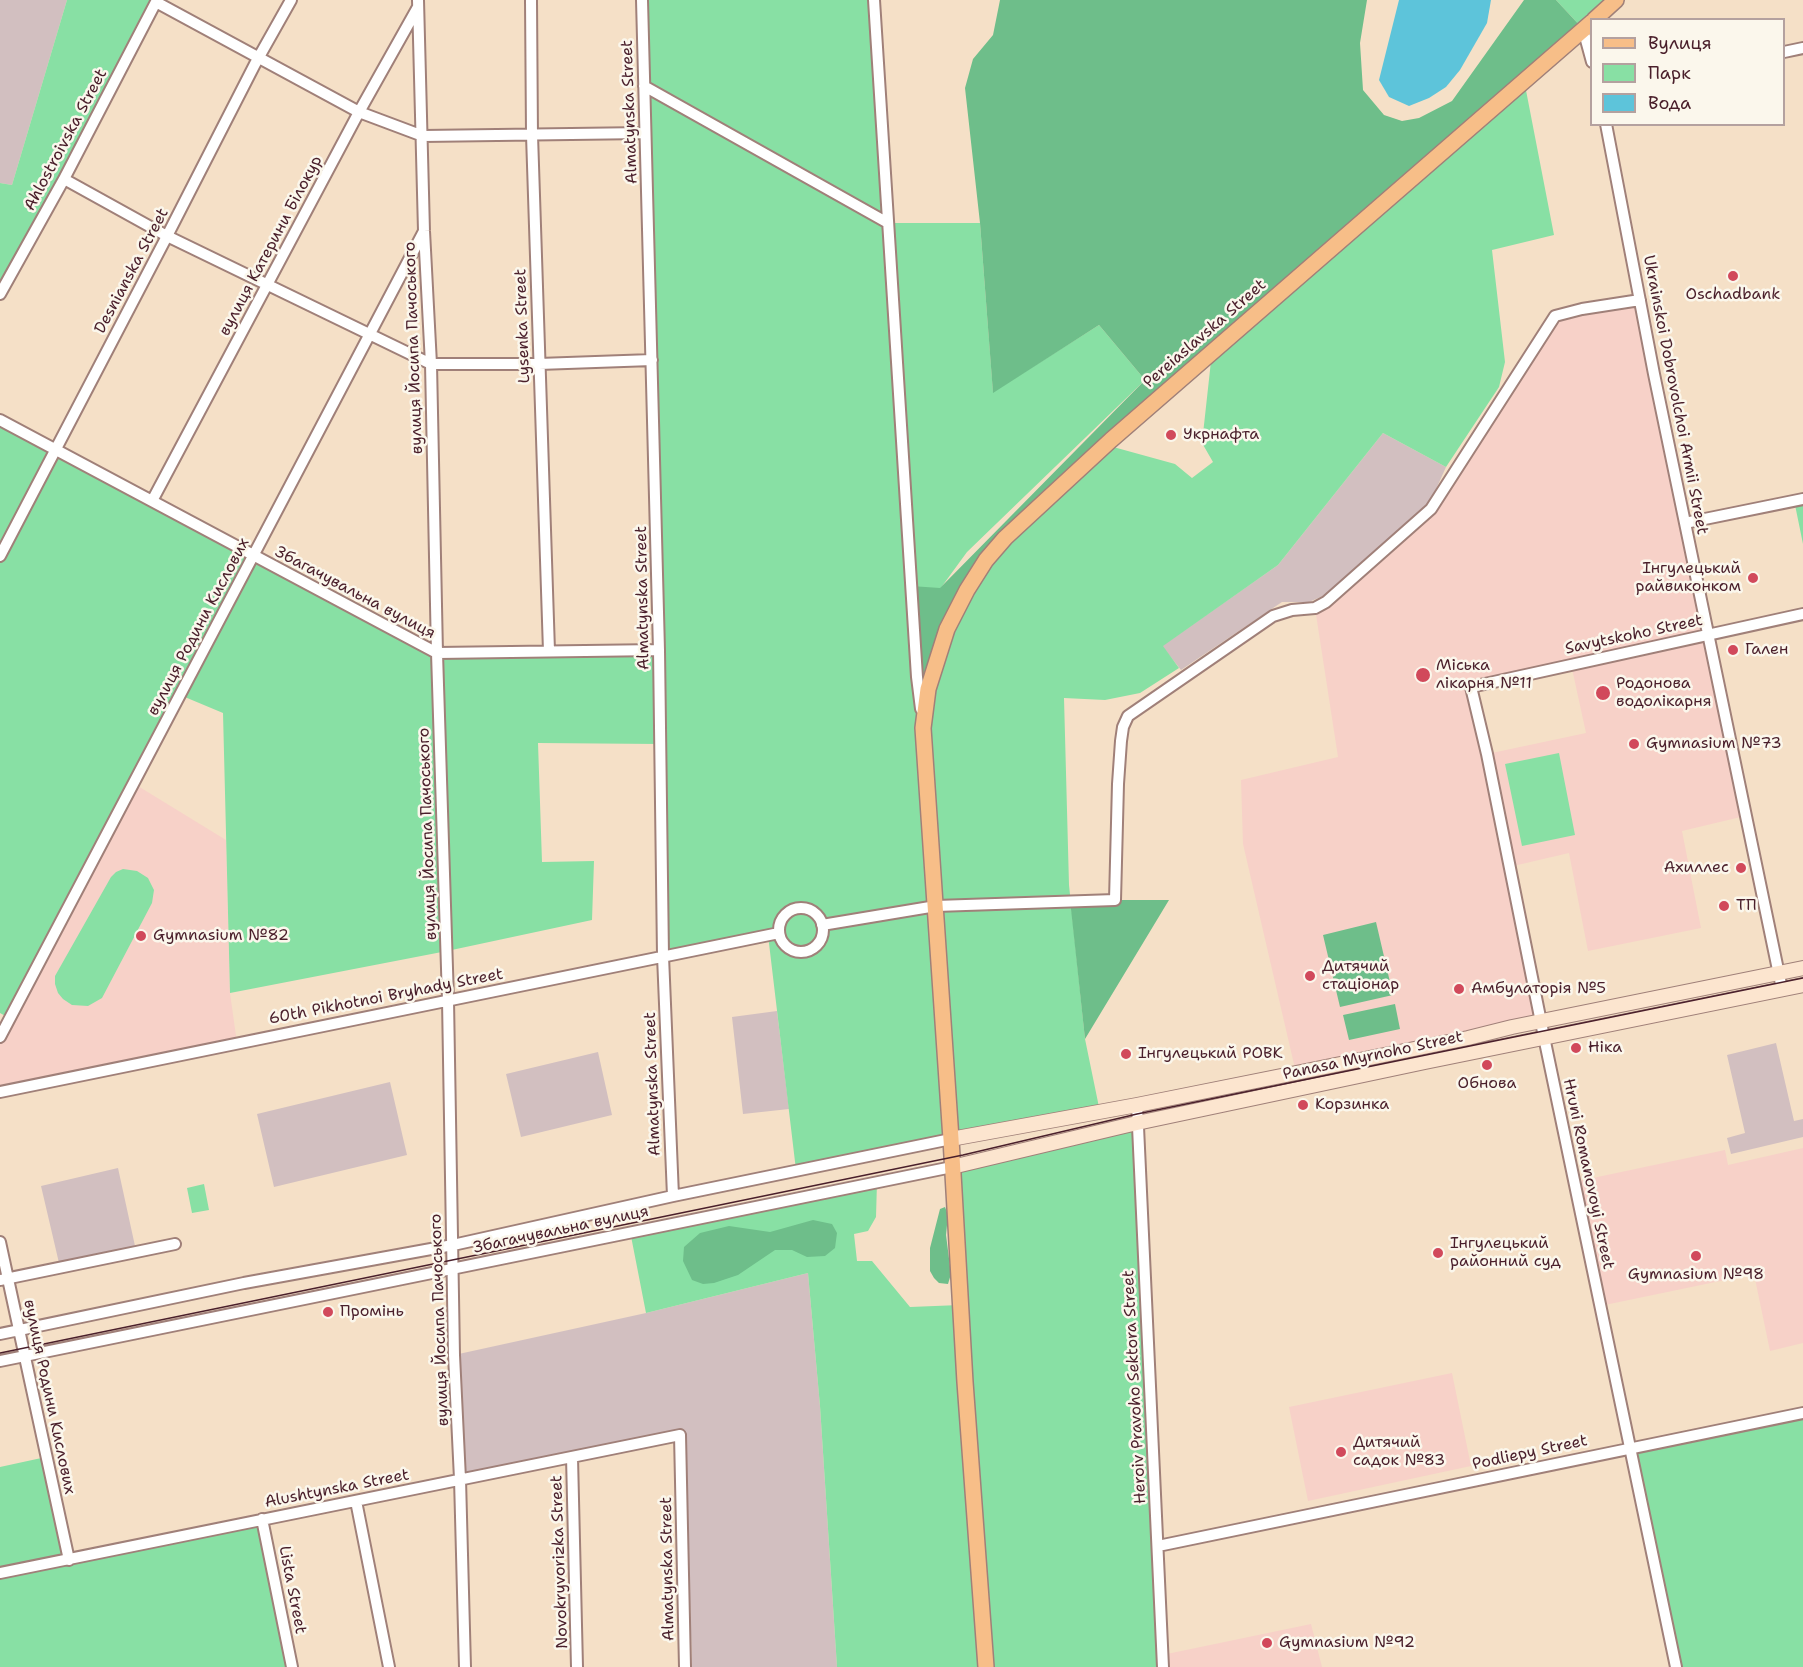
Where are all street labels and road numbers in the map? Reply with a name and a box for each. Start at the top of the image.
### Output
street label: Almatynska Street [618,40,642,184]
street label: Ahlostroivska Street [20,66,112,214]
street label: вулиця Катерини Білокур [215,153,327,339]
street label: Desnianska Street [91,205,173,337]
street label: вулиця Йосипа Пачоського [401,241,427,455]
street label: Ukrainskoi Dobrovolchoi Armii Street [1638,254,1712,536]
street label: Lysenka Street [511,268,535,384]
street label: Pereiaslavska Street [1140,276,1270,392]
street label: Almatynska Street [632,526,654,670]
street label: вулиця Родини Кислових [144,535,254,719]
street label: Збагачувальна вулиця [272,543,438,643]
street label: Savytskoho Street [1563,611,1705,659]
street label: вулиця Йосипа Пачоського [415,727,441,941]
street label: 60th Pikhotnoi Bryhady Street [267,965,505,1029]
street label: Almatynska Street [641,1012,665,1156]
street label: Panasa Myrnoho Street [1281,1028,1465,1084]
street label: Hruni Romanovoyi Street [1558,1077,1618,1271]
street label: Збагачувальна вулиця [472,1202,650,1258]
street label: вулиця Йосипа Пачоського [427,1213,453,1427]
street label: Heroiv Pravoho Sektora Street [1119,1270,1151,1504]
street label: вулиця Родини Кислових [19,1298,79,1496]
street label: Podliepy Street [1471,1431,1589,1475]
street label: Alushtynska Street [263,1466,411,1512]
street label: Novokryvorizka Street [547,1475,573,1649]
street label: Almatynska Street [657,1497,679,1641]
street label: Lista Street [274,1544,310,1636]

